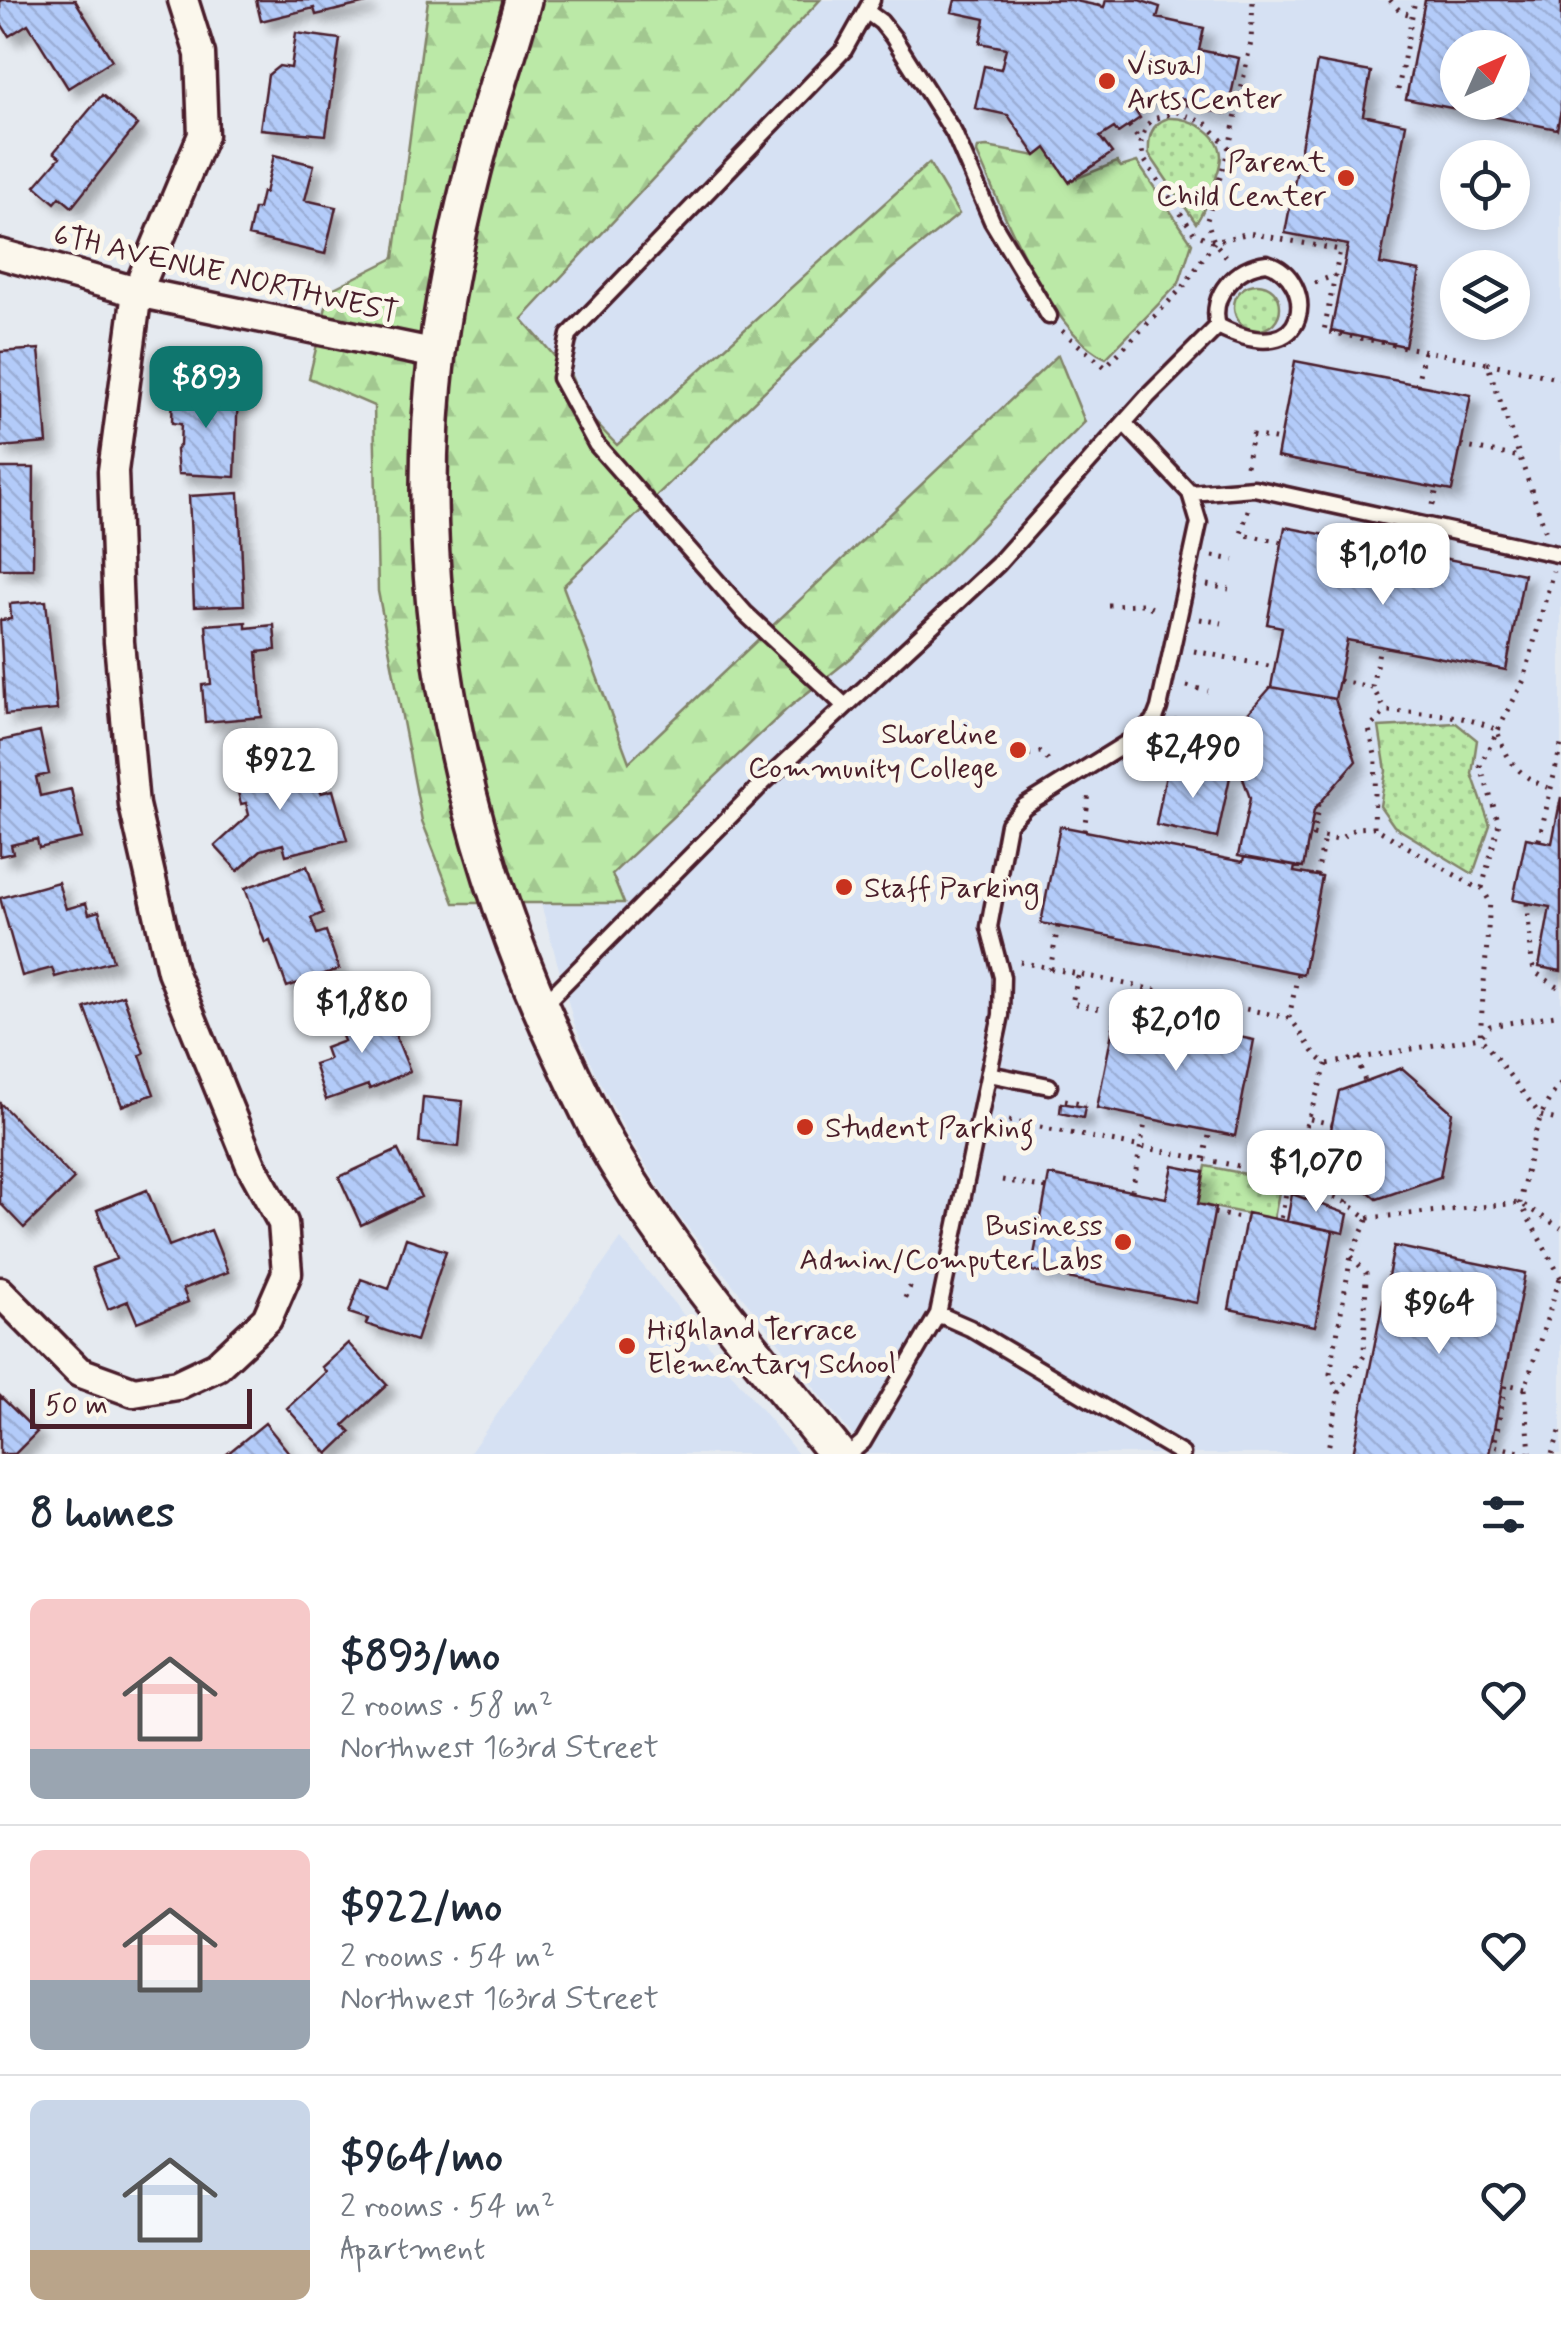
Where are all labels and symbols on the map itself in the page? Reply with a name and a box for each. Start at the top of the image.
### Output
north arrow [1440,30,1530,120]
place label: Visual Arts Center [1127,46,1283,119]
marker: Visual Arts Center [1096,70,1118,92]
place label: Parent Child Center [1156,143,1327,216]
marker: Parent Child Center [1335,167,1357,189]
street label: 6TH AVENUE NORTHWEST [49,216,402,333]
pin: $893 [147,346,265,431]
pin: $1,010 [1302,523,1464,608]
place label: Shoreline Community College [748,715,998,788]
pin: $2,490 [1112,716,1274,801]
pin: $922 [221,728,339,813]
marker: Shoreline Community College [1007,739,1029,761]
place label: Staff Parking [864,869,1039,910]
marker: Staff Parking [833,876,855,898]
pin: $1,880 [281,971,443,1056]
pin: $2,010 [1095,989,1257,1074]
place label: Student Parking [825,1109,1034,1151]
marker: Student Parking [794,1116,816,1138]
pin: $1,070 [1235,1130,1397,1215]
place label: Business Admin/Computer Labs [799,1207,1103,1280]
marker: Business Admin/Computer Labs [1112,1231,1134,1253]
pin: $964 [1380,1272,1498,1357]
place label: Highland Terrace Elementary School [647,1311,896,1384]
marker: Highland Terrace Elementary School [616,1335,638,1357]
scale bar [30,1384,252,1428]

